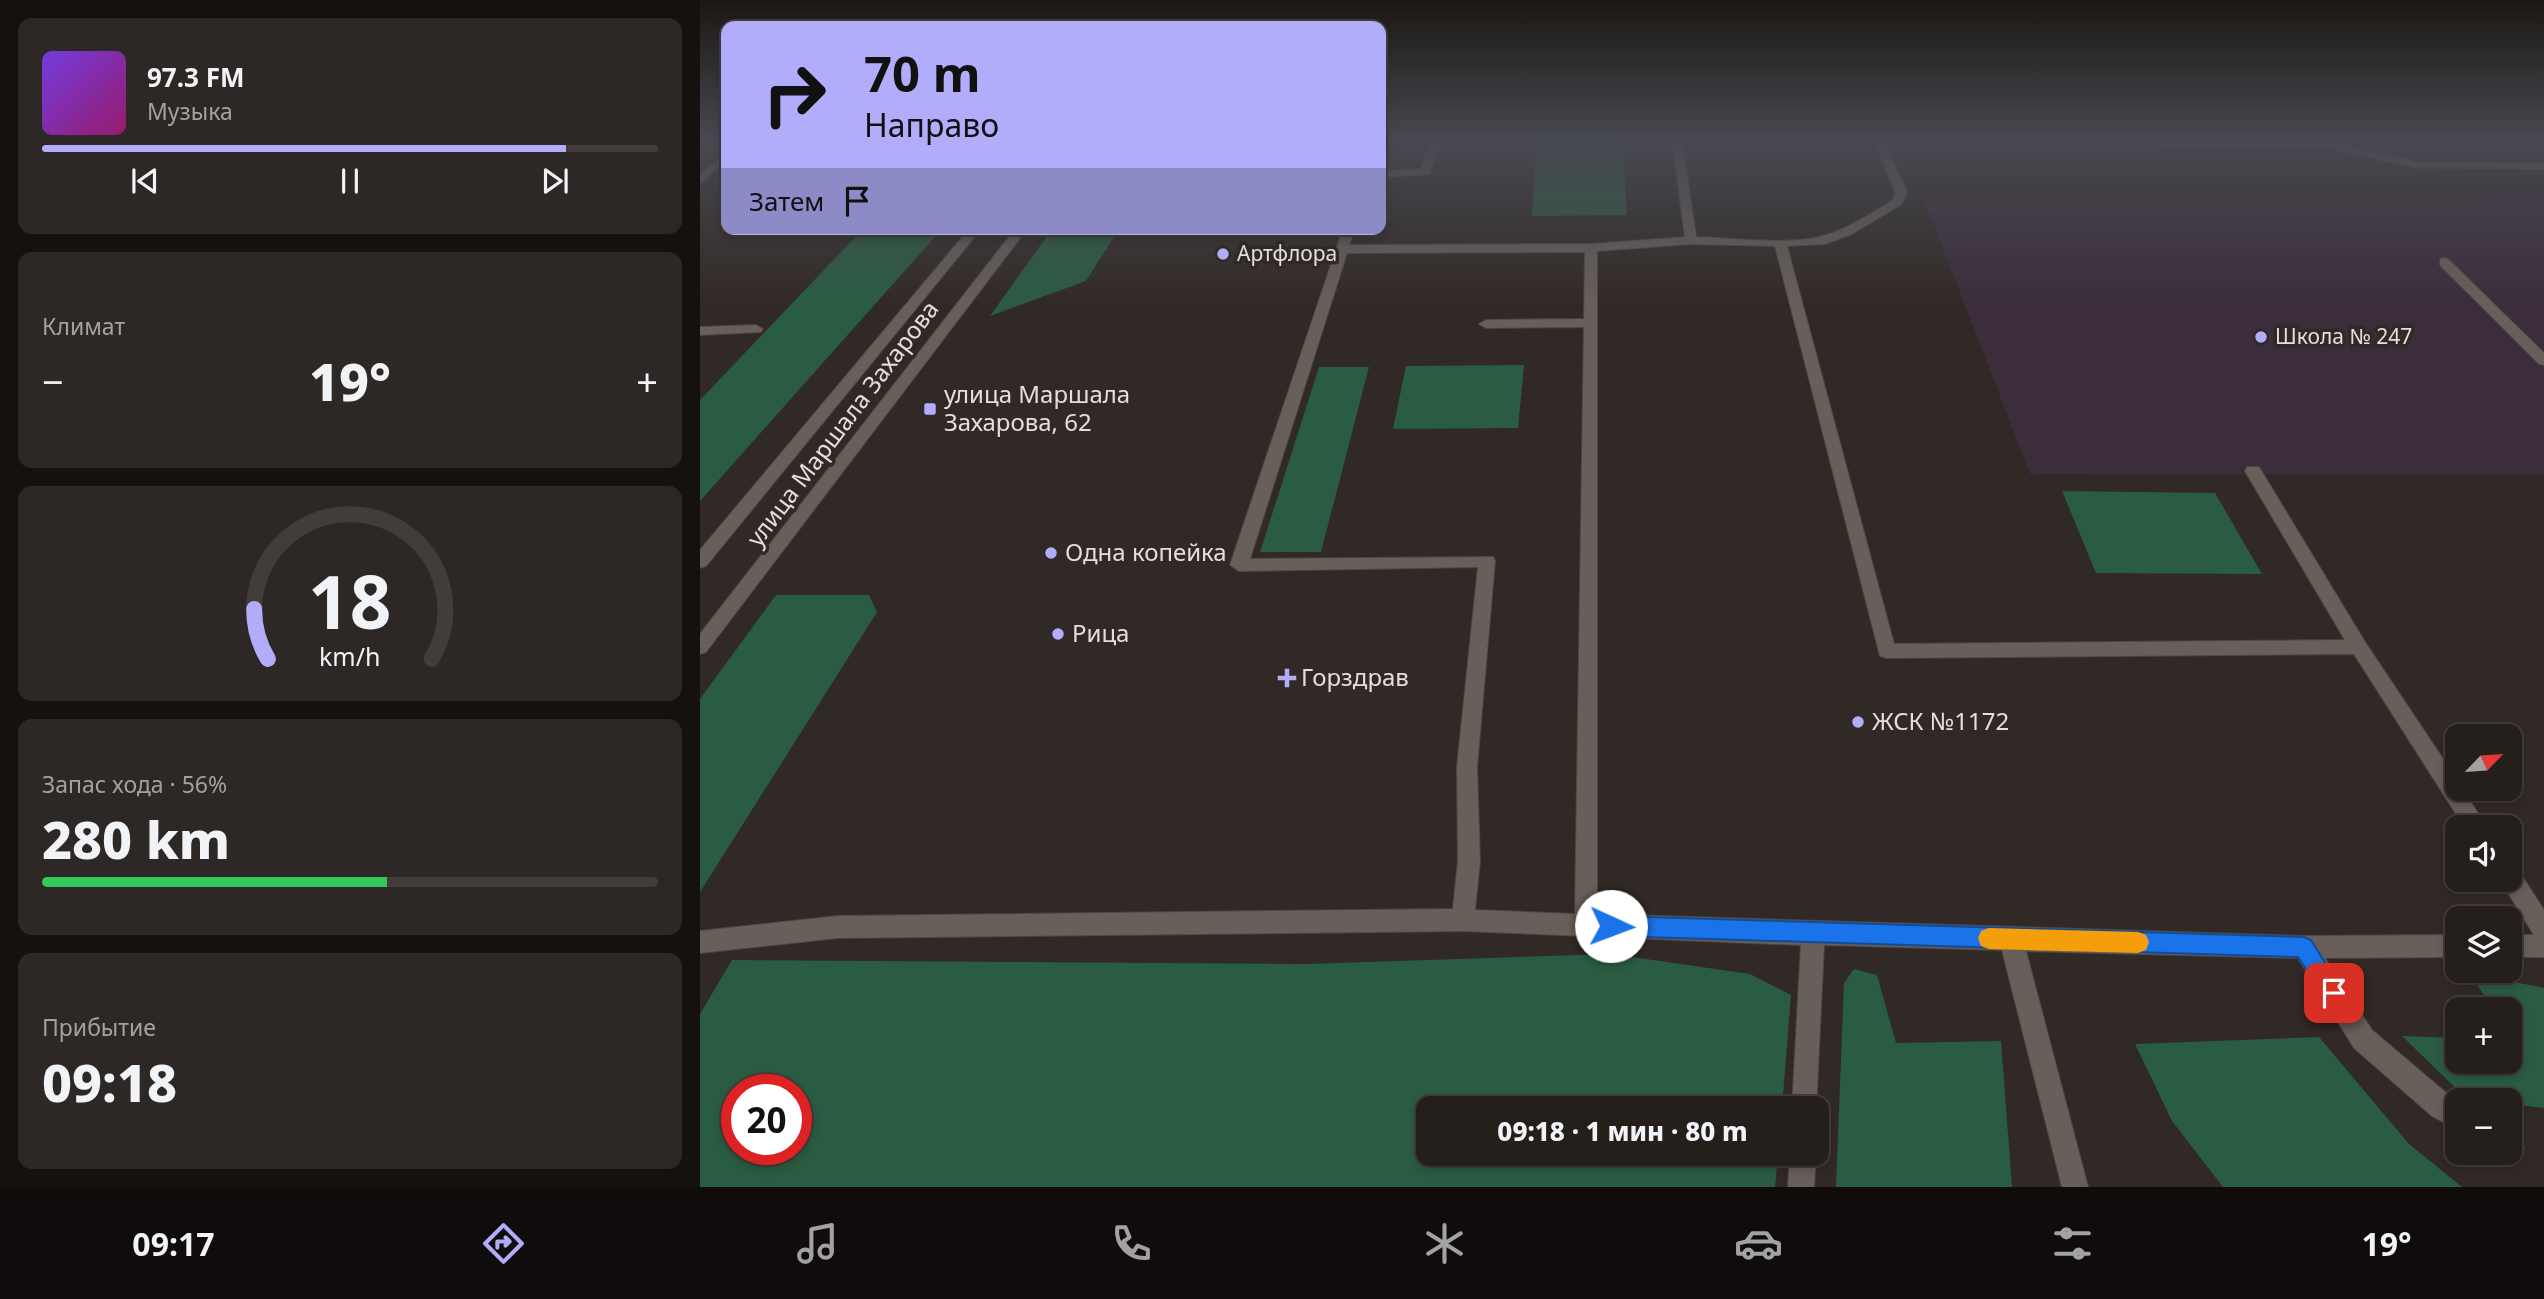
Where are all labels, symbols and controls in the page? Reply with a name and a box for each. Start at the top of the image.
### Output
text: 70 m [864,40,981,106]
icon: right [749,49,840,140]
text: 97.3 FM [147,59,244,95]
text: Музыка [147,95,233,127]
text: Направо [864,103,999,146]
icon: previous [126,162,164,200]
icon: pause [331,162,369,200]
icon: next [536,162,574,200]
icon: arrive [838,182,876,220]
text: Затем [749,183,824,219]
place label: Артфлора [1237,239,1337,267]
marker: Артфлора [1215,246,1231,262]
street label: улица Маршала Захарова [738,293,945,553]
text: Климат [42,310,125,342]
place label: Школа № 247 [2275,322,2412,350]
marker: Школа № 247 [2253,329,2269,345]
text: 19° [309,345,391,416]
text: − [42,355,64,407]
text: + [636,355,658,407]
place label: улица Маршала Захарова, 62 [944,377,1130,438]
marker: улица Маршала Захарова, 62 [922,401,938,417]
place label: Одна копейка [1065,535,1227,568]
marker: Одна копейка [1043,545,1059,561]
text: 18 [308,552,392,651]
place label: Рица [1072,616,1129,649]
marker: Рица [1050,626,1066,642]
text: km/h [319,639,381,673]
place label: Горздрав [1301,660,1409,693]
marker: Горздрав [1279,670,1295,686]
place label: ЖСК №1172 [1872,704,2009,737]
marker: ЖСК №1172 [1850,714,1866,730]
north arrow [2445,724,2522,802]
map controls [2445,724,2522,1165]
text: Запас хода · 56% [42,768,227,800]
text: 280 km [42,803,230,874]
button: sound [2445,815,2522,892]
position arrow [1574,889,1648,963]
button: layers [2445,906,2522,983]
pin [2304,963,2364,1023]
icon: arrive [2315,974,2353,1012]
button: + [2445,997,2522,1074]
text: Прибытие [42,1011,156,1043]
text: 09:18 [42,1046,177,1117]
speed limit sign: 20 [721,1074,812,1165]
button: − [2445,1088,2522,1165]
text: 09:18 · 1 мин · 80 m [1497,1113,1748,1149]
icon: directions [479,1219,528,1268]
icon: music [793,1219,842,1268]
icon: phone [1107,1219,1156,1268]
icon: climate [1420,1219,1469,1268]
icon: car [1734,1219,1783,1268]
icon: filters [2048,1219,2097,1268]
text: 09:17 [132,1222,215,1265]
text: 19° [2361,1222,2412,1265]

